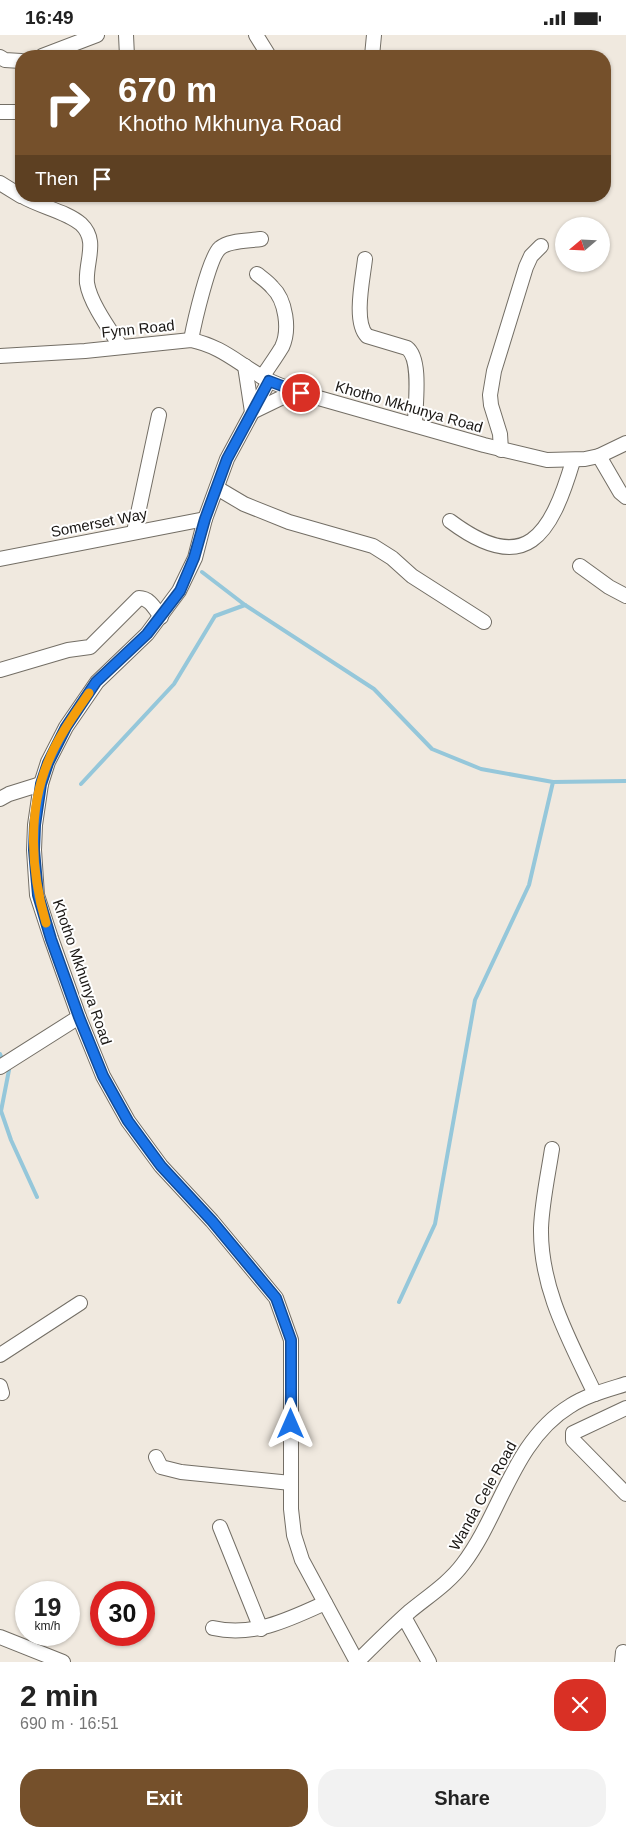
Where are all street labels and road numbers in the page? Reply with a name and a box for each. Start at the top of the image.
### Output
street label: Fynn Road [101,316,175,341]
street label: Khotho Mkhunya Road [333,377,485,436]
street label: Somerset Way [49,505,149,540]
street label: Khotho Mkhunya Road [50,897,115,1047]
street label: Wanda Cele Road [446,1438,520,1553]

